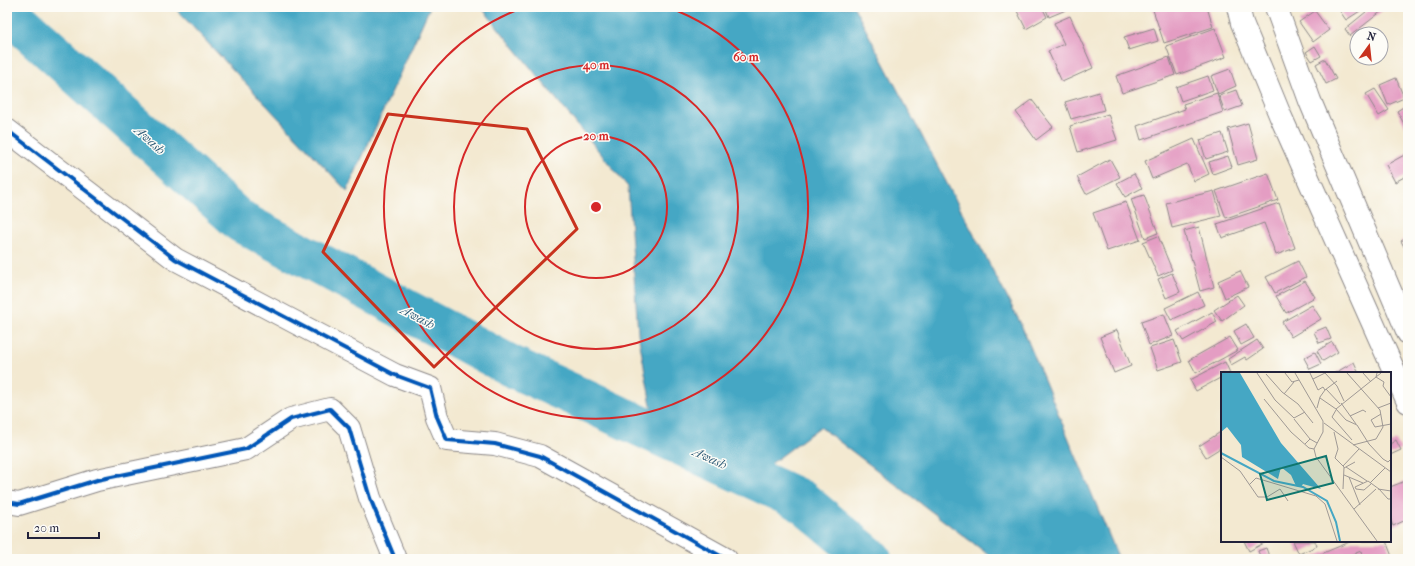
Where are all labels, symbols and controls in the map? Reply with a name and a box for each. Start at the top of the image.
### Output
north arrow [1349,26,1389,66]
text: N [1366,29,1378,44]
text: 60 m [733,50,760,64]
text: 40 m [582,58,610,73]
water label: Awash [130,121,169,158]
text: 20 m [583,129,610,143]
centre of rings [589,200,603,214]
water label: Awash [397,301,438,332]
inset map [1221,372,1391,542]
water label: Awash [689,443,730,472]
scale bar [28,514,99,540]
text: 20 m [34,521,59,535]

